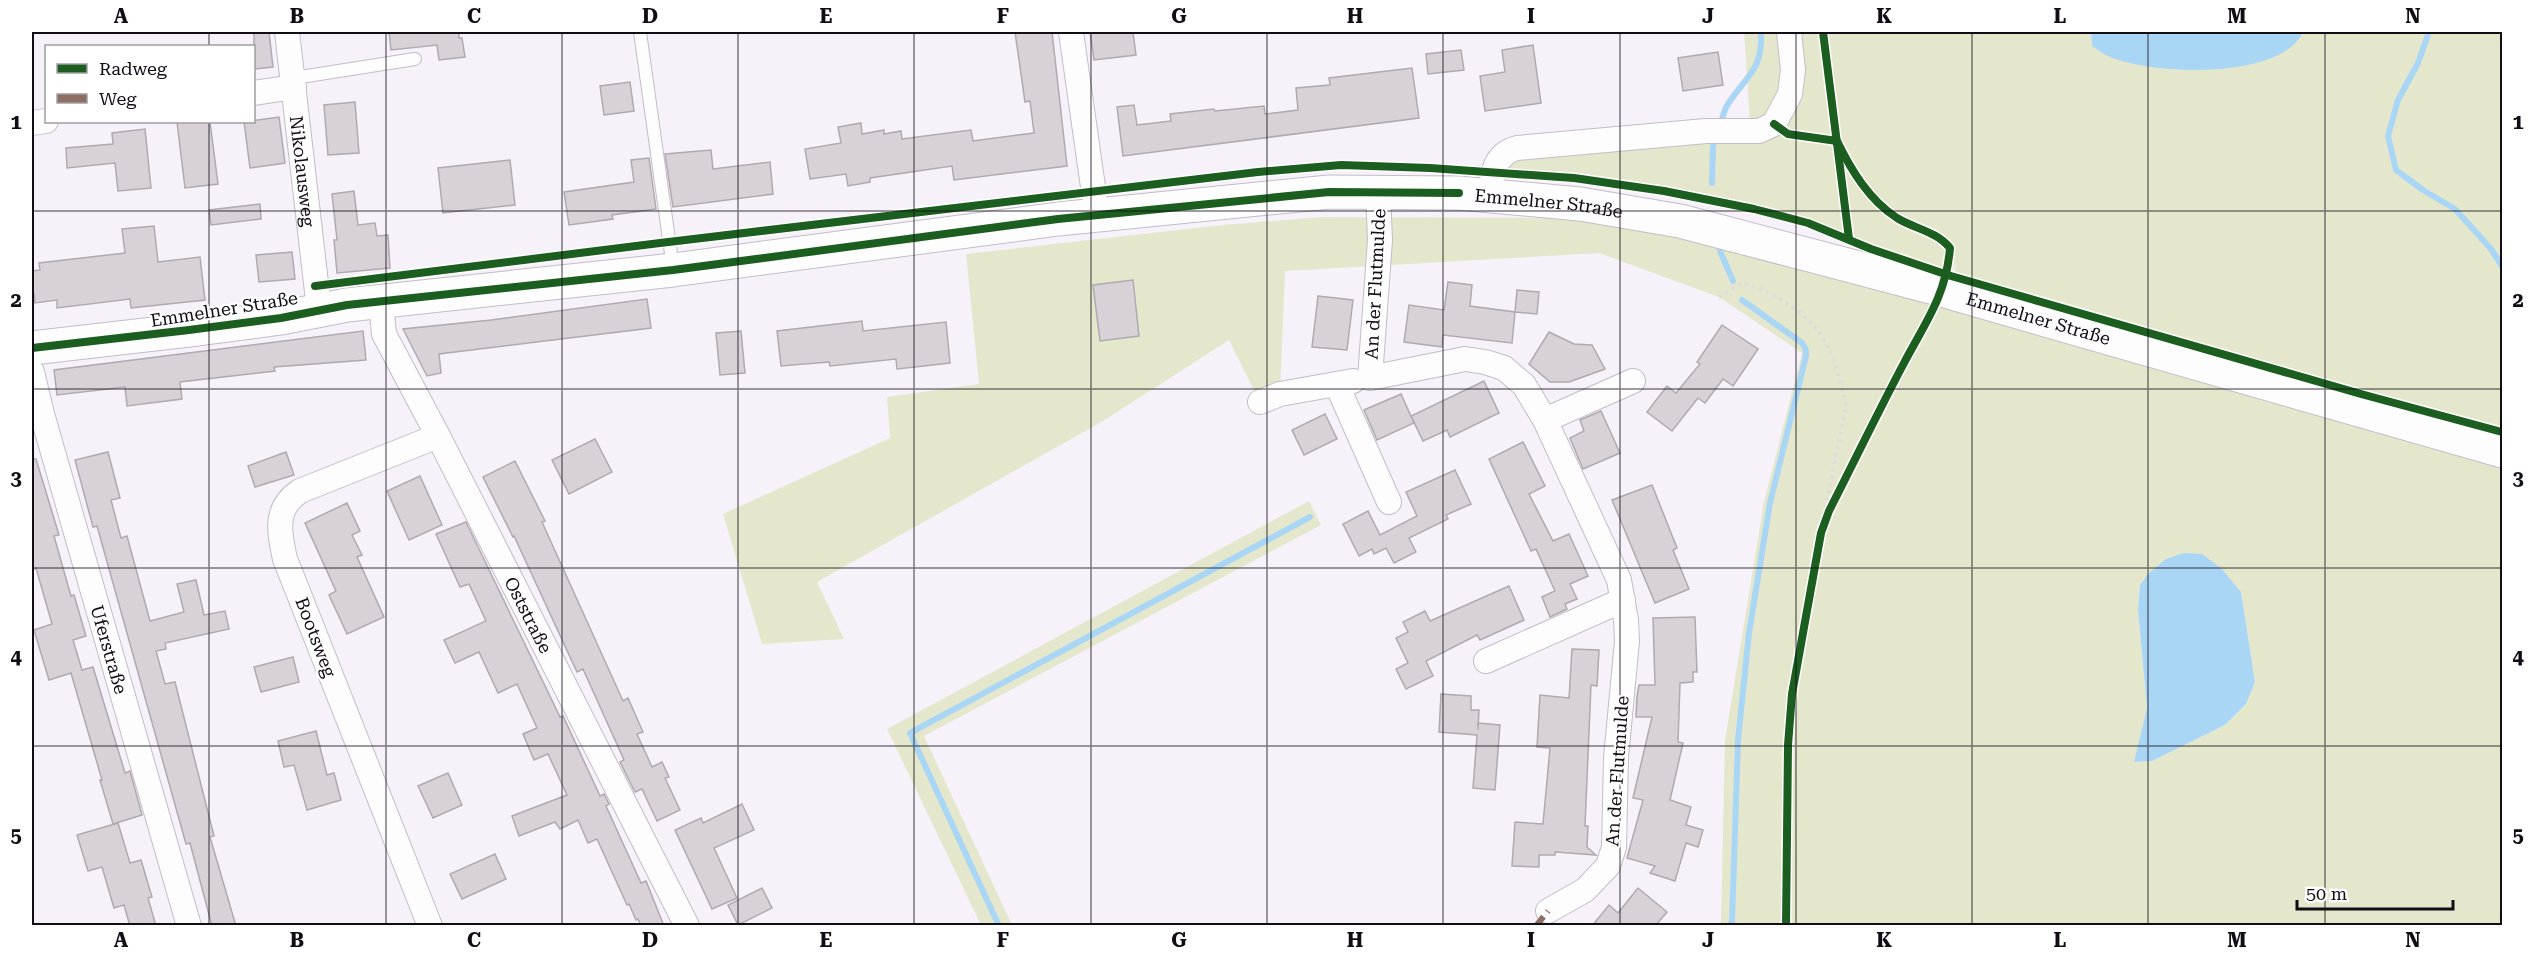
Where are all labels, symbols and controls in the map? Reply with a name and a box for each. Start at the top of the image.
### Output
text: A [114,4,129,28]
text: B [290,4,304,28]
text: C [467,4,481,28]
text: D [642,4,658,28]
text: E [820,4,833,28]
text: F [997,4,1009,28]
text: G [1171,4,1187,28]
text: H [1347,4,1363,28]
text: I [1527,4,1535,28]
text: J [1702,4,1714,28]
text: K [1876,4,1892,28]
text: L [2054,4,2067,28]
text: M [2227,4,2247,28]
text: N [2405,4,2421,28]
legend [45,45,255,123]
text: Radweg [99,58,168,79]
text: Weg [99,88,137,109]
text: 1 [10,110,22,134]
text: 1 [2512,110,2524,134]
street label: Nikolausweg [286,114,320,228]
street label: Emmelner Straße [1474,184,1625,222]
street label: An der Flutmulde [1361,208,1389,360]
street label: Emmelner Straße [149,287,299,331]
street label: Emmelner Straße [1964,287,2113,349]
text: 2 [10,288,22,312]
text: 2 [2512,288,2524,312]
text: 3 [10,466,22,490]
text: 3 [2512,466,2524,490]
street label: Oststraße [501,573,557,657]
street label: Bootsweg [291,594,341,681]
street label: Uferstraße [87,602,132,696]
text: 4 [10,645,22,669]
text: 4 [2512,645,2524,669]
street label: An der Flutmulde [1601,695,1633,847]
text: 5 [10,823,22,847]
text: 5 [2512,823,2524,847]
scale bar [2297,873,2453,911]
text: 50 m [2306,883,2347,904]
text: A [114,928,129,952]
text: B [290,928,304,952]
text: C [467,928,481,952]
text: D [642,928,658,952]
text: E [820,928,833,952]
text: F [997,928,1009,952]
text: G [1171,928,1187,952]
text: H [1347,928,1363,952]
text: I [1527,928,1535,952]
text: J [1702,928,1714,952]
text: K [1876,928,1892,952]
text: L [2054,928,2067,952]
text: M [2227,928,2247,952]
text: N [2405,928,2421,952]

